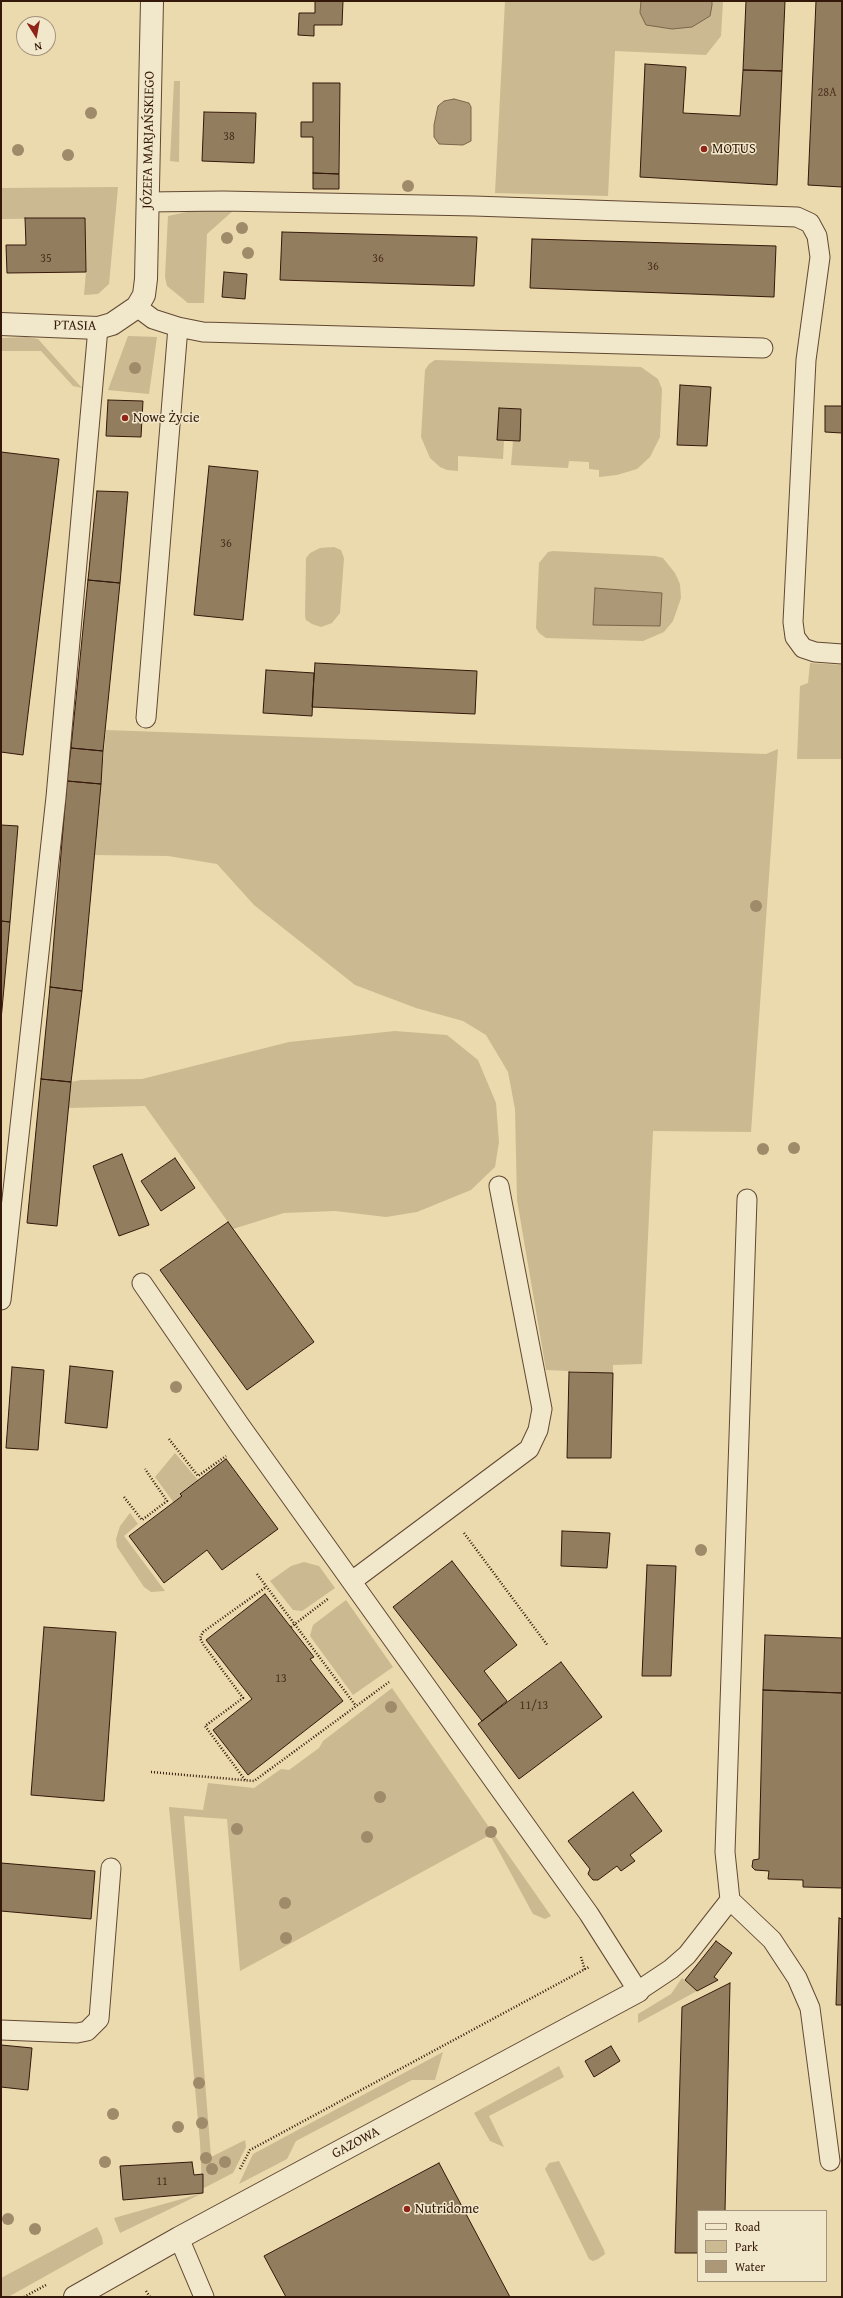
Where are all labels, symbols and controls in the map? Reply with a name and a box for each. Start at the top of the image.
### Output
north arrow [16,16,56,56]
text: N [33,38,43,55]
street label: JÓZEFA MARJAŃSKIEGO [139,71,159,209]
house number: 28A [818,86,836,100]
house number: 38 [223,130,235,144]
place label: MOTUS [712,141,756,157]
marker: MOTUS [699,144,709,154]
house number: 35 [40,252,52,266]
house number: 36 [372,252,384,266]
house number: 36 [647,260,659,274]
street label: PTASIA [54,317,96,335]
place label: Nowe Życie [133,410,200,426]
marker: Nowe Życie [120,413,130,423]
house number: 36 [220,537,232,551]
house number: 13 [275,1672,287,1686]
house number: 11/13 [520,1699,548,1713]
street label: GAZOWA [329,2123,383,2163]
house number: 11 [156,2175,168,2189]
place label: Nutridome [415,2201,479,2217]
marker: Nutridome [402,2204,412,2214]
legend [697,2210,827,2282]
text: Road [735,2218,760,2235]
text: Park [735,2238,758,2255]
text: Water [735,2258,765,2275]

